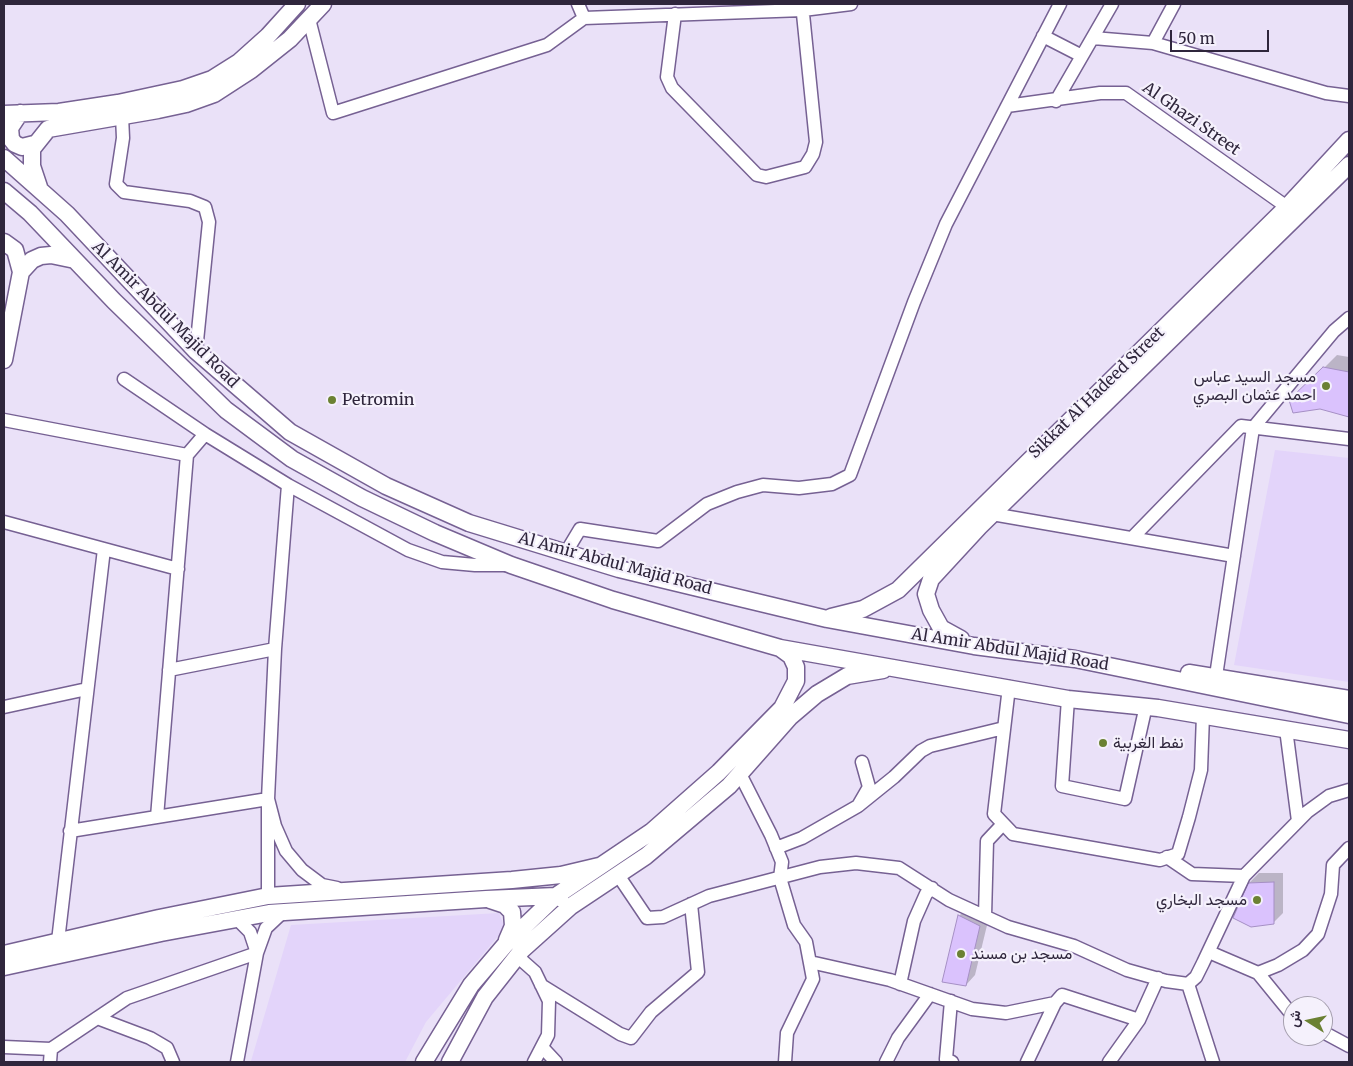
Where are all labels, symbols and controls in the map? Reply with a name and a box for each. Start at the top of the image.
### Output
scale bar [1173,20,1272,52]
text: 50 m [1178,29,1215,48]
street label: Al Ghazi Street [1139,78,1243,160]
street label: Al Amir Abdul Majid Road [88,238,242,392]
street label: Sikkat Al Hadeed Street [1025,323,1169,463]
place label: مسجد السيد عباس احمد عثمان البصري [1193,367,1316,405]
marker: مسجد السيد عباس احمد عثمان البصري [1320,380,1332,392]
place label: Petromin [342,390,414,410]
marker: Petromin [326,394,338,406]
street label: Al Amir Abdul Majid Road [516,529,714,599]
street label: Al Amir Abdul Majid Road [910,625,1110,675]
place label: نفط الغربية [1113,733,1184,753]
marker: نفط الغربية [1097,737,1109,749]
place label: مسجد البخاري [1156,890,1247,910]
marker: مسجد البخاري [1251,894,1263,906]
place label: مسجد بن مسند [971,944,1072,964]
marker: مسجد بن مسند [955,948,967,960]
north arrow [1283,996,1333,1046]
text: ش [1284,1009,1305,1028]

